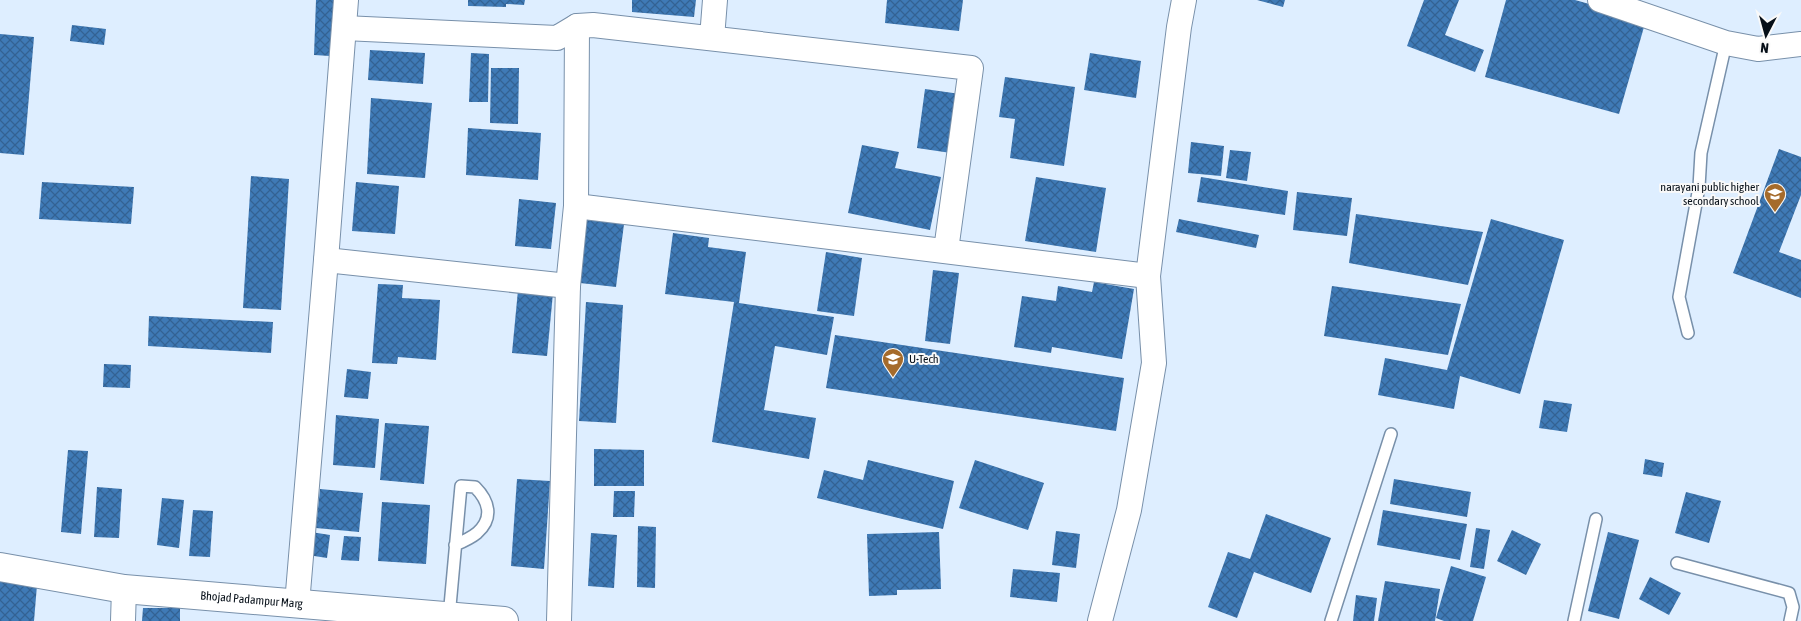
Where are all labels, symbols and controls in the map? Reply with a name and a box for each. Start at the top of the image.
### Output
north arrow [1741,10,1791,60]
text: N [1760,40,1770,56]
place label: narayani public higher secondary school [1660,180,1760,208]
school or university icon: narayani public higher secondary school [1763,182,1787,213]
school or university icon: U-Tech [881,347,905,378]
place label: U-Tech [909,352,939,366]
street label: Bhojad Padampur Marg [200,588,304,611]

